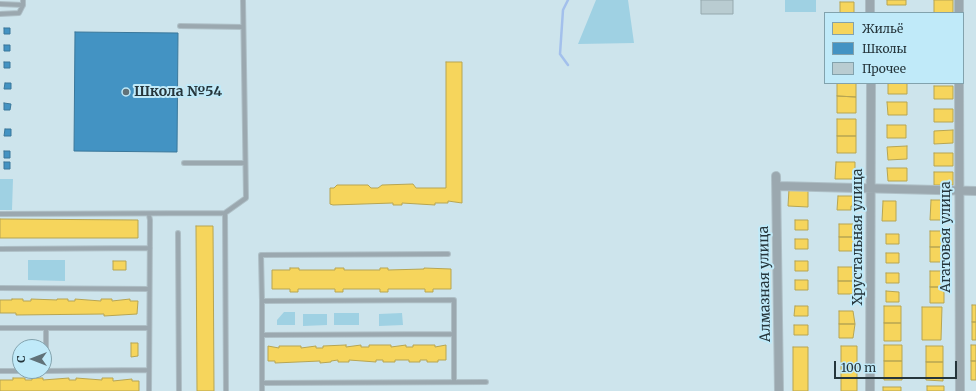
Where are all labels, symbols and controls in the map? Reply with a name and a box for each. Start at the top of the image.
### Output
legend [824,12,964,84]
text: Жильё [862,21,903,36]
text: Школы [862,41,907,56]
text: Прочее [862,61,906,76]
place label: Школа №54 [134,84,222,100]
marker: Школа №54 [121,87,131,97]
street label: Хрустальная улица [850,168,866,306]
street label: Агатовая улица [938,181,954,293]
street label: Алмазная улица [756,226,774,342]
north arrow [12,339,52,379]
scale bar [836,353,959,379]
text: С [14,355,28,363]
text: 100 m [841,360,876,375]

